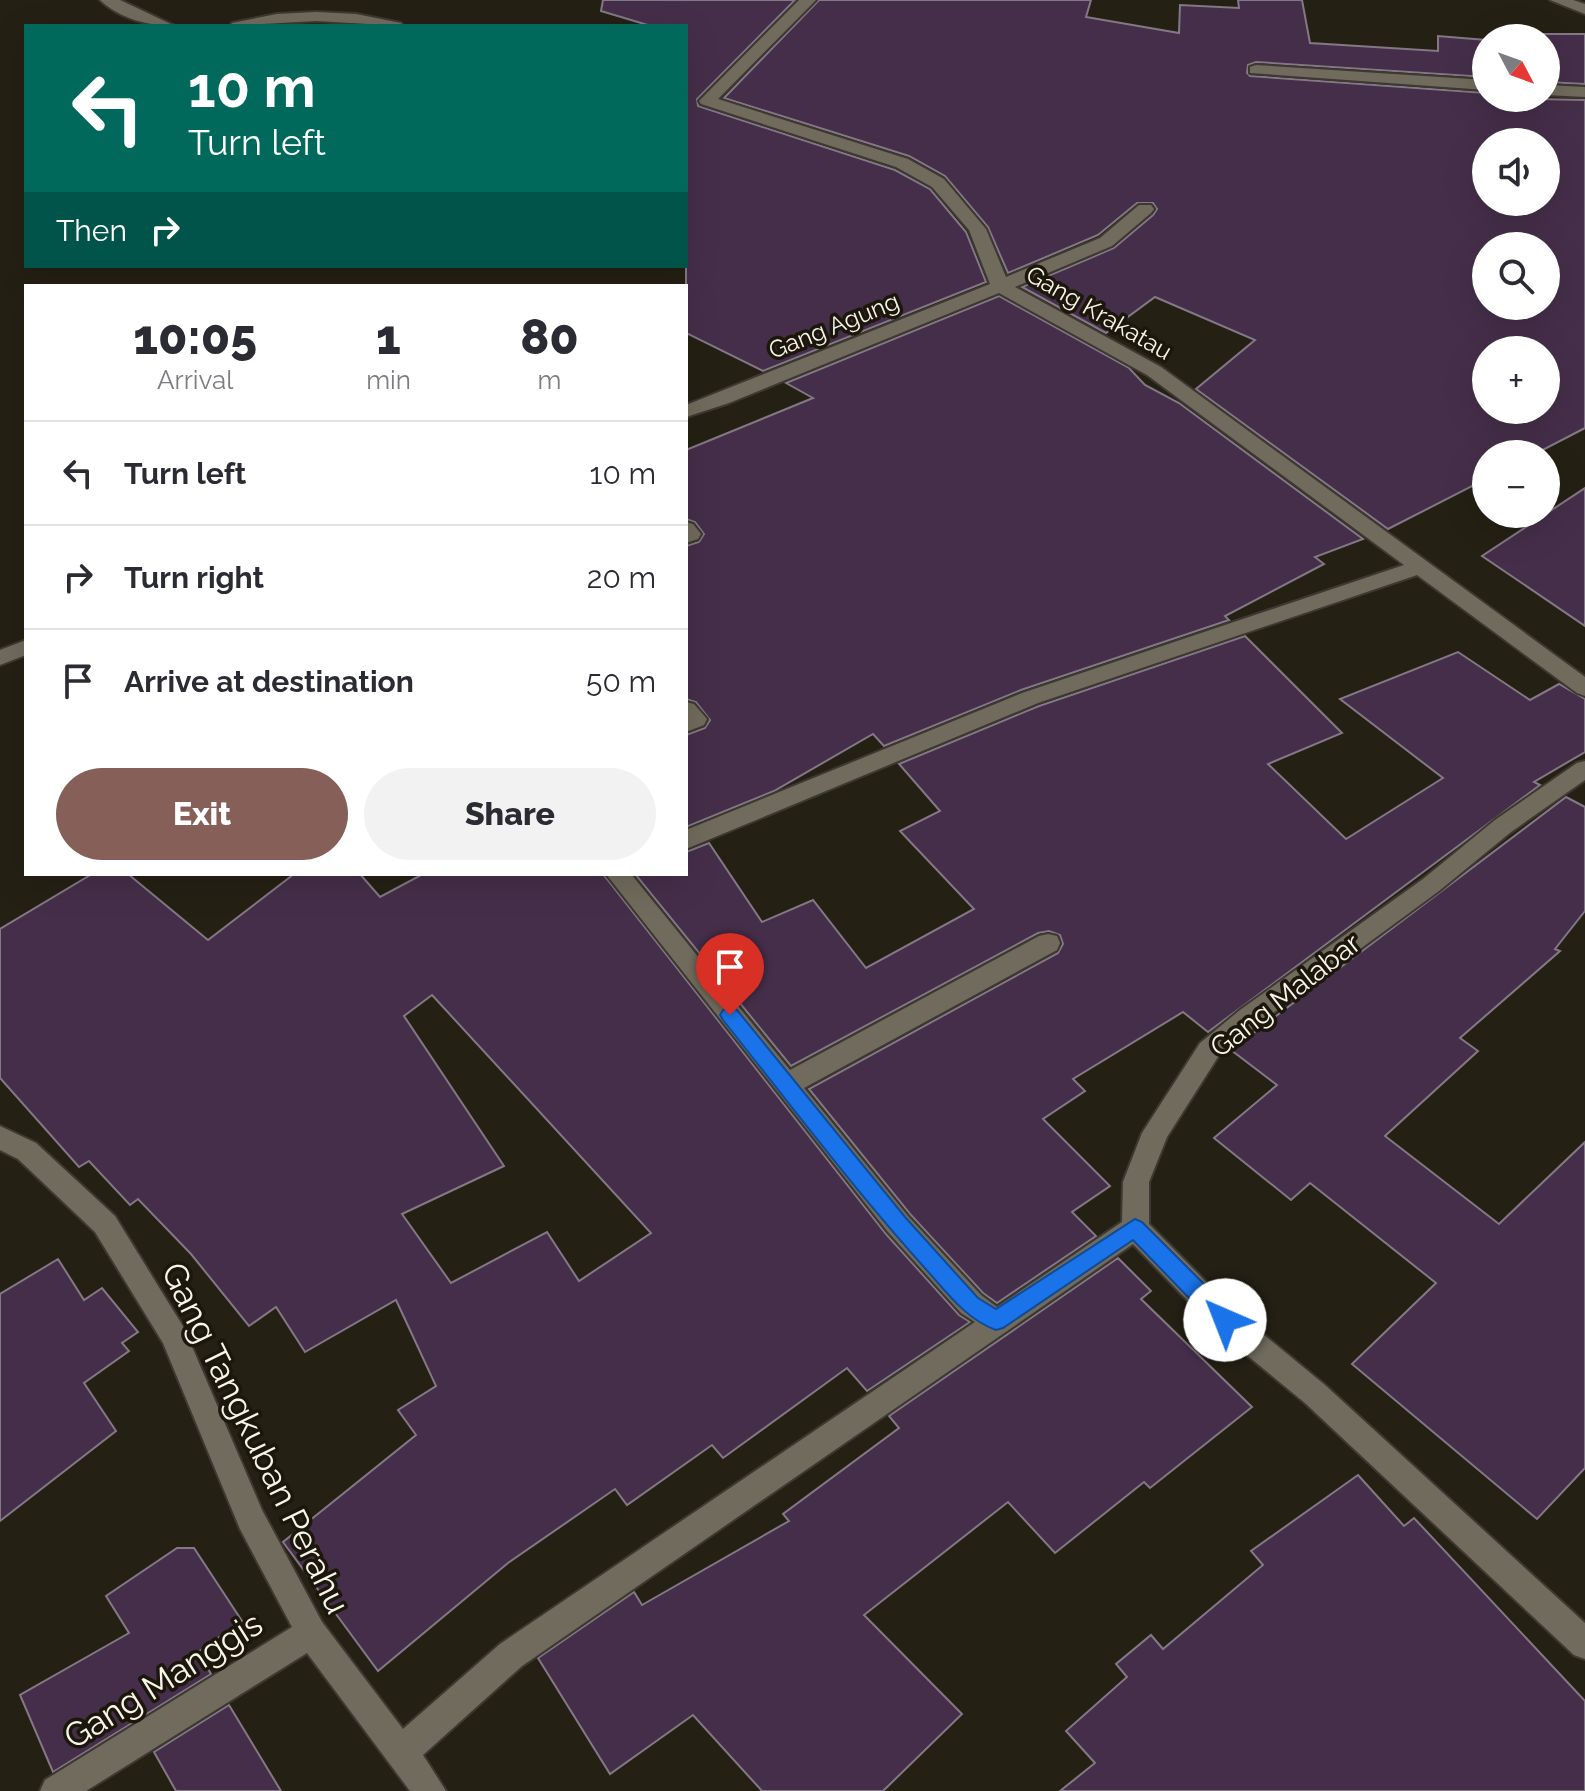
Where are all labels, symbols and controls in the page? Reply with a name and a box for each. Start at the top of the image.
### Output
north arrow [1472,24,1560,112]
map controls [1472,24,1560,528]
text: 10 m [188,54,316,120]
icon: left [56,56,160,160]
text: Turn left [188,121,326,163]
button: sound [1472,128,1560,216]
icon: right [143,208,187,252]
text: Then [56,213,127,248]
button: search [1472,232,1560,320]
street label: Gang Krakatau [1021,259,1177,366]
street label: Gang Agung [764,286,903,365]
text: 10:05 [133,309,257,365]
text: 1 [376,309,401,365]
text: 80 [520,309,579,365]
button: + [1472,336,1560,424]
text: Arrival [157,365,233,395]
text: min [366,365,411,395]
text: m [537,365,561,395]
button: − [1472,440,1560,528]
icon: left [56,451,100,495]
text: Turn left [124,456,246,491]
text: 10 m [590,456,656,491]
icon: right [56,555,100,599]
text: Turn right [124,560,264,595]
text: 20 m [587,560,656,595]
icon: arrive [56,659,100,703]
text: Arrive at destination [124,664,414,699]
text: 50 m [586,664,656,699]
button: Exit [56,768,348,860]
button: Share [364,768,656,860]
street label: Gang Malabar [1204,927,1367,1064]
pin [696,933,764,1015]
icon: arrive [708,945,752,989]
street label: Gang Tangkuban Perahu [154,1256,358,1620]
position arrow [1183,1278,1267,1362]
street label: Gang Manggis [56,1603,270,1757]

